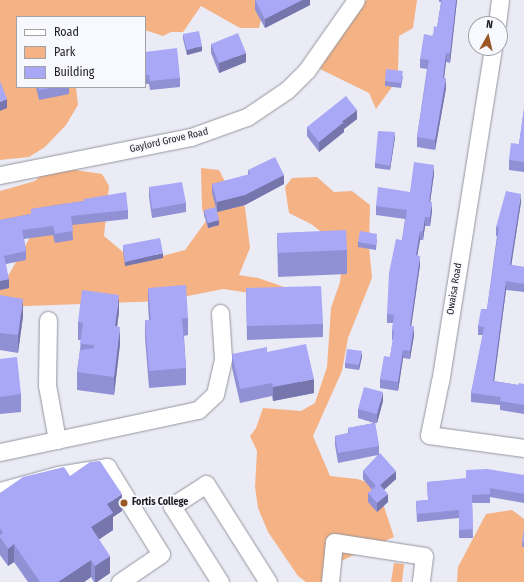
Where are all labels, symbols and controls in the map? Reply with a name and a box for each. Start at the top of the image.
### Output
legend [16,16,146,88]
north arrow [468,16,508,56]
text: N [485,18,494,32]
text: Road [54,25,79,39]
text: Park [54,45,75,59]
text: Building [54,65,94,79]
street label: Gaylord Grove Road [129,126,209,156]
street label: Owaisa Road [445,262,465,316]
place label: Fortis College [132,497,188,509]
marker: Fortis College [119,498,129,508]

